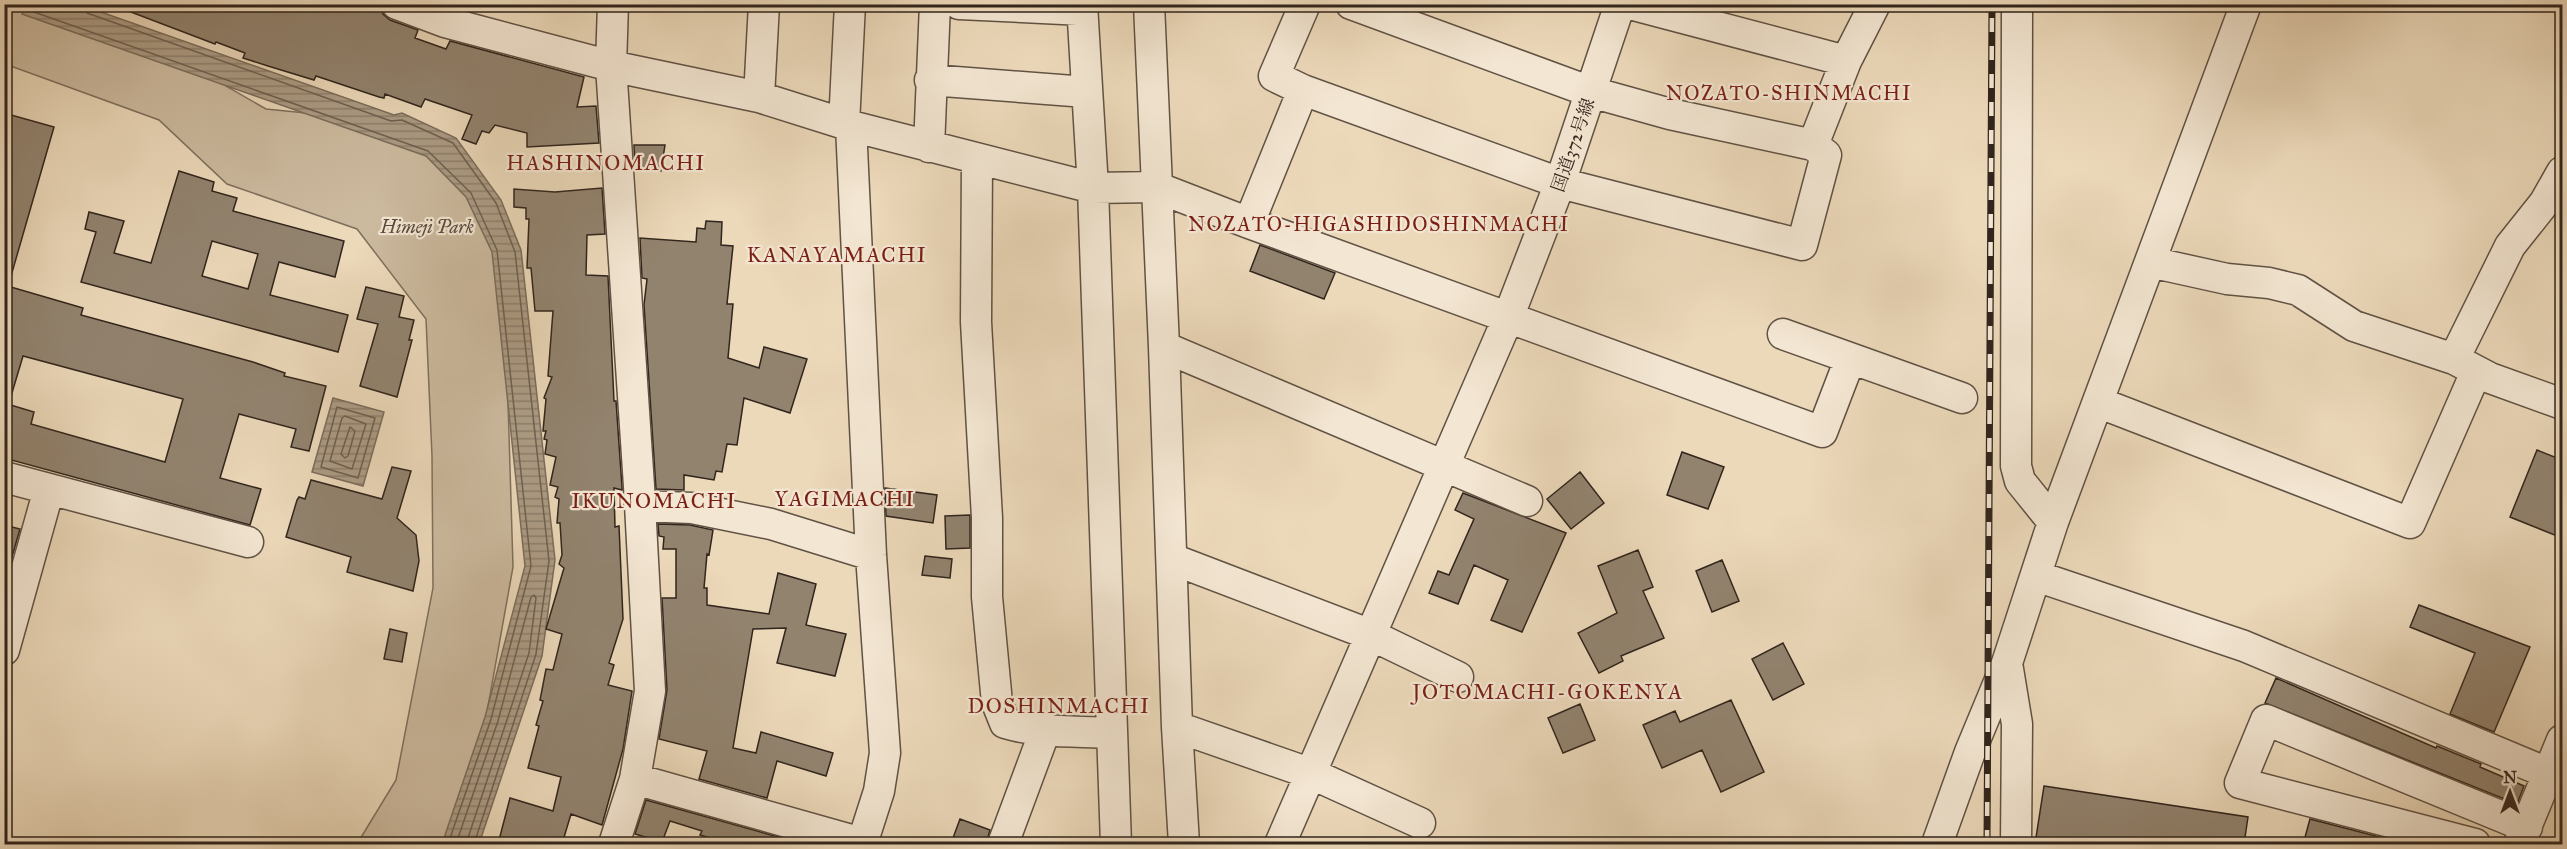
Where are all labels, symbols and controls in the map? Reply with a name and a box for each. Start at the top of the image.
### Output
district label: NOZATO-SHINMACHI [1666,81,1912,105]
street label: 国道372号線 [1547,95,1599,195]
district label: HASHINOMACHI [506,150,706,176]
district label: NOZATO-HIGASHIDOSHINMACHI [1188,212,1570,236]
park label: Himeji Park [379,216,474,238]
district label: KANAYAMACHI [747,242,927,268]
district label: YAGIMACHI [774,486,916,512]
district label: IKUNOMACHI [571,488,737,514]
district label: JOTOMACHI-GOKENYA [1410,679,1684,705]
district label: DOSHINMACHI [968,693,1150,719]
north arrow [2480,762,2540,822]
text: N [2503,768,2517,787]

